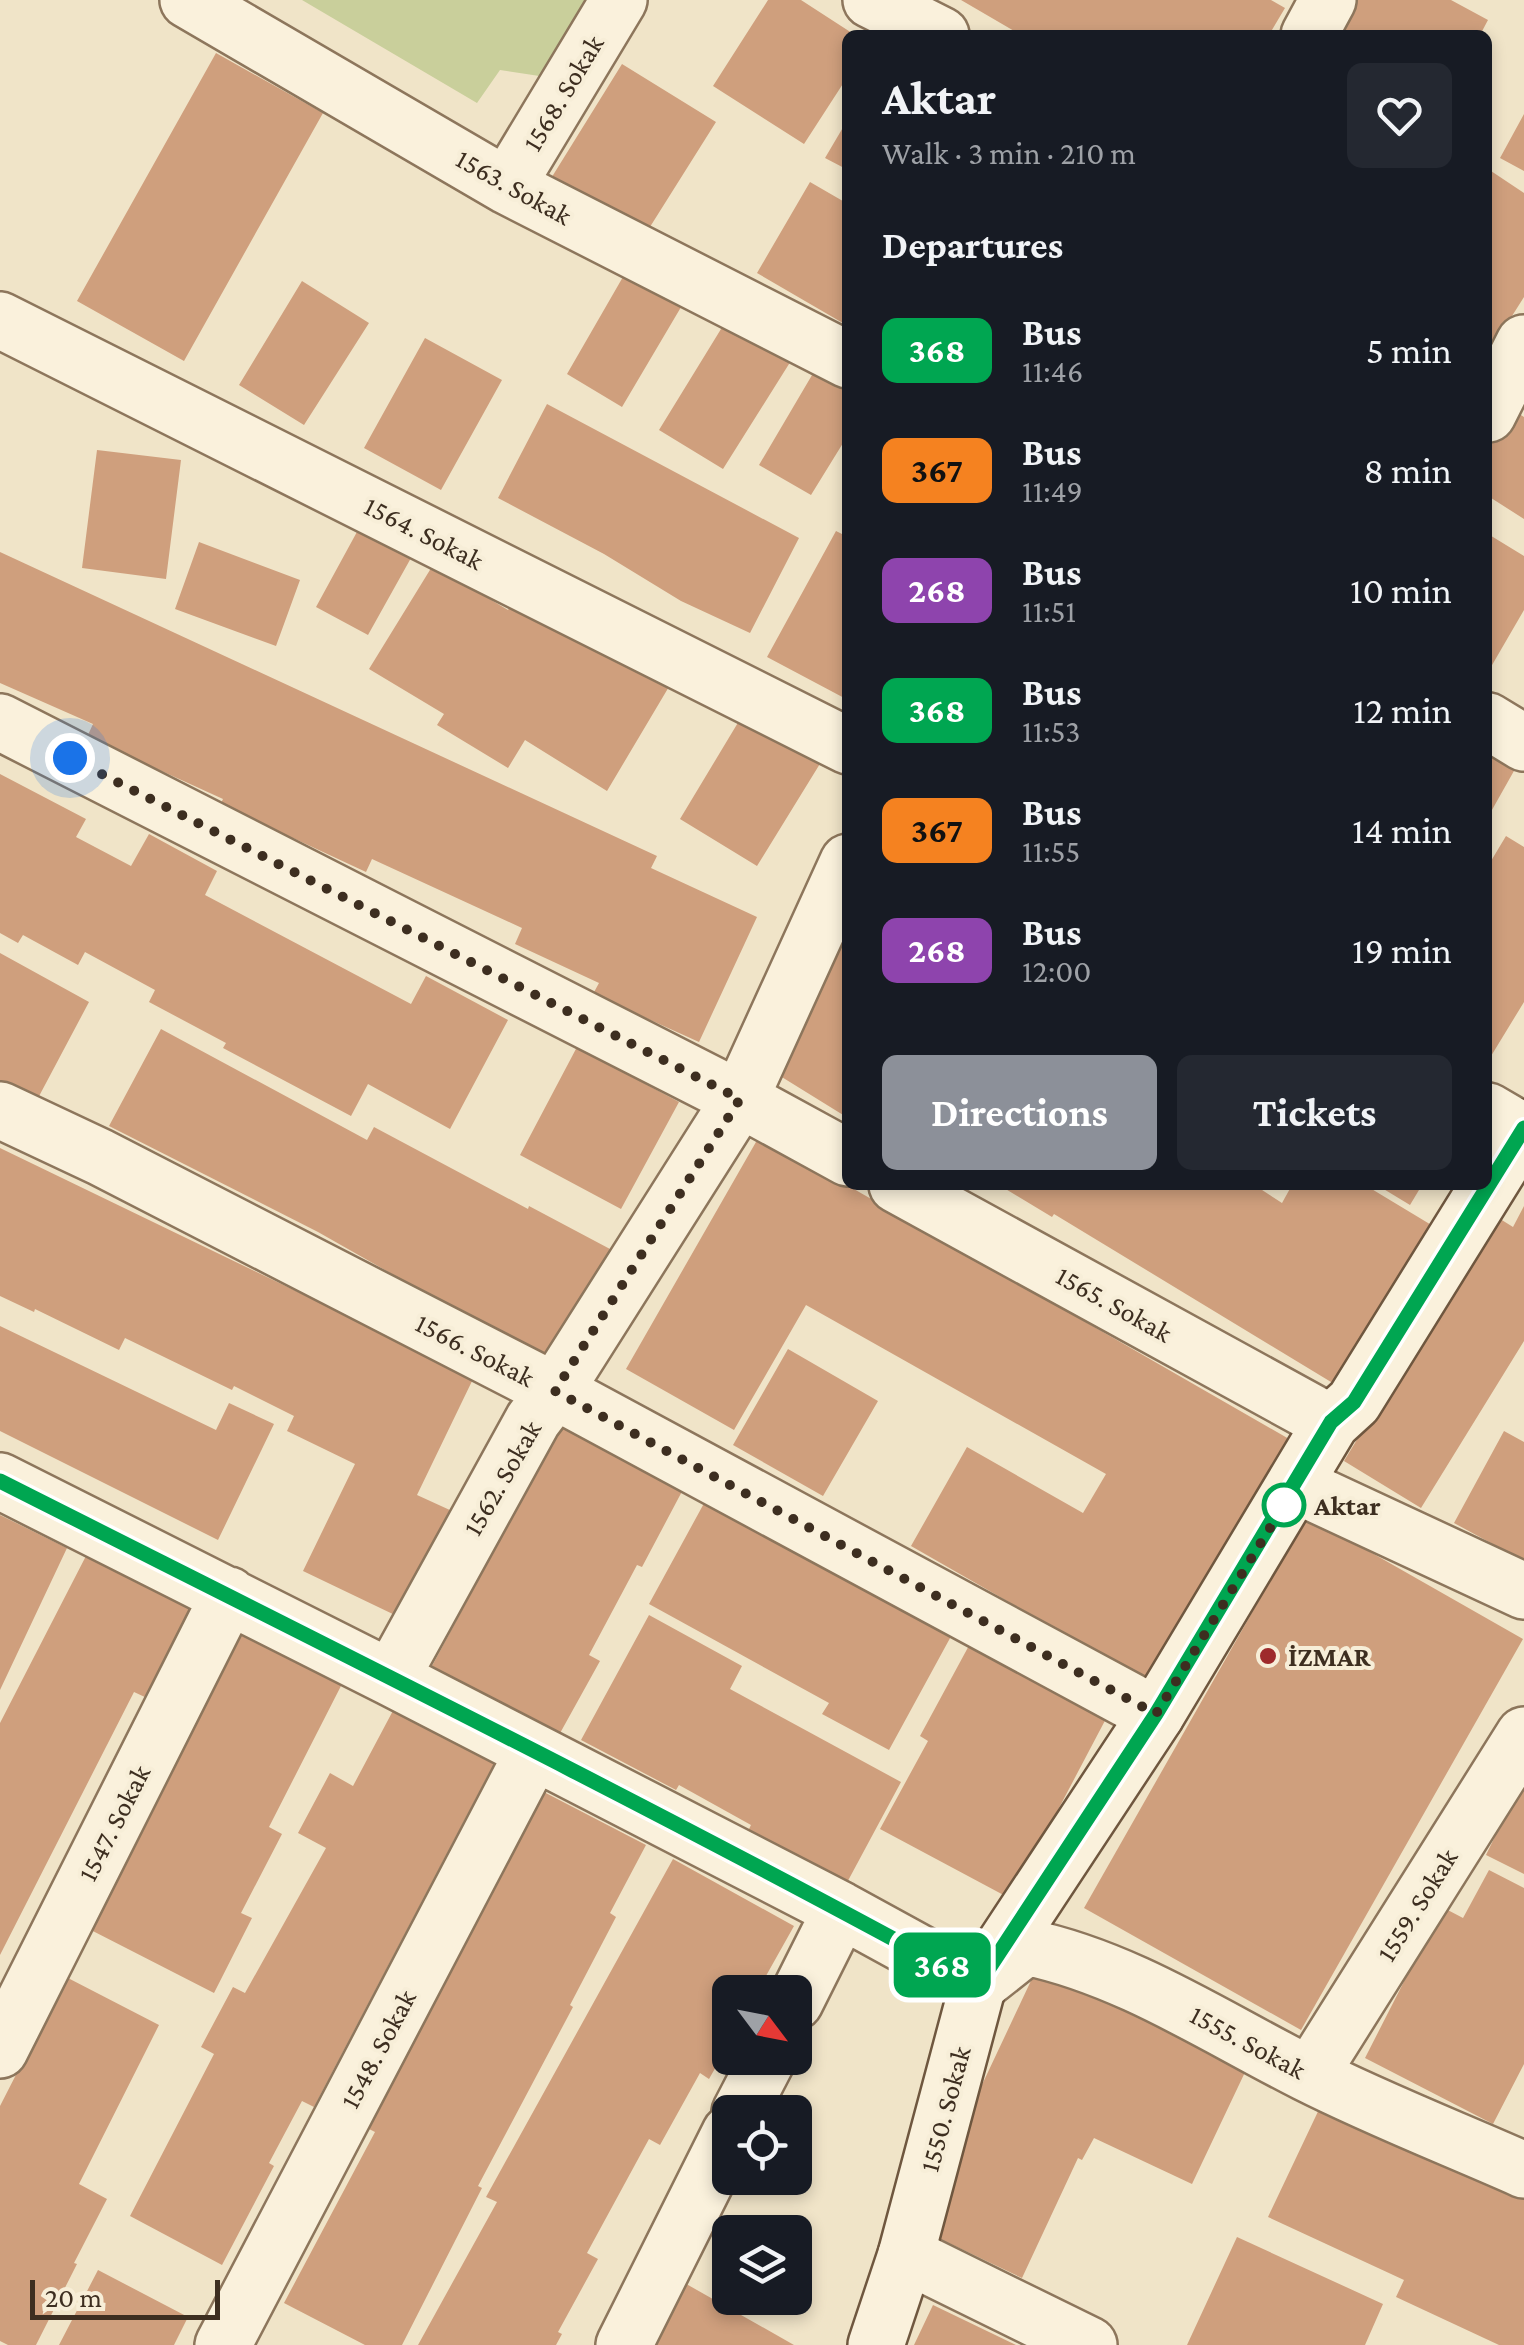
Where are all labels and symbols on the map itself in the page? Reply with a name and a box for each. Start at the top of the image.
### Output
street label: 1568. Sokak [516,29,610,157]
street label: 1563. Sokak [451,143,578,232]
street label: 1564. Sokak [359,490,489,576]
your location [45,733,95,783]
street label: 1565. Sokak [1051,1260,1178,1349]
street label: 1566. Sokak [411,1307,540,1393]
street label: 1562. Sokak [457,1414,548,1541]
marker: Aktar [1263,1484,1305,1526]
place label: Aktar [1313,1490,1381,1521]
place label: İZMAR [1288,1641,1372,1672]
marker: İZMAR [1257,1645,1279,1667]
street label: 1547. Sokak [72,1759,157,1886]
street label: 1559. Sokak [1370,1843,1464,1967]
line badge: 368 [884,1932,1000,1998]
north arrow [712,1975,812,2075]
street label: 1548. Sokak [334,1984,422,2114]
street label: 1555. Sokak [1185,1999,1312,2086]
street label: 1550. Sokak [913,2042,977,2175]
scale bar [30,2275,220,2320]

